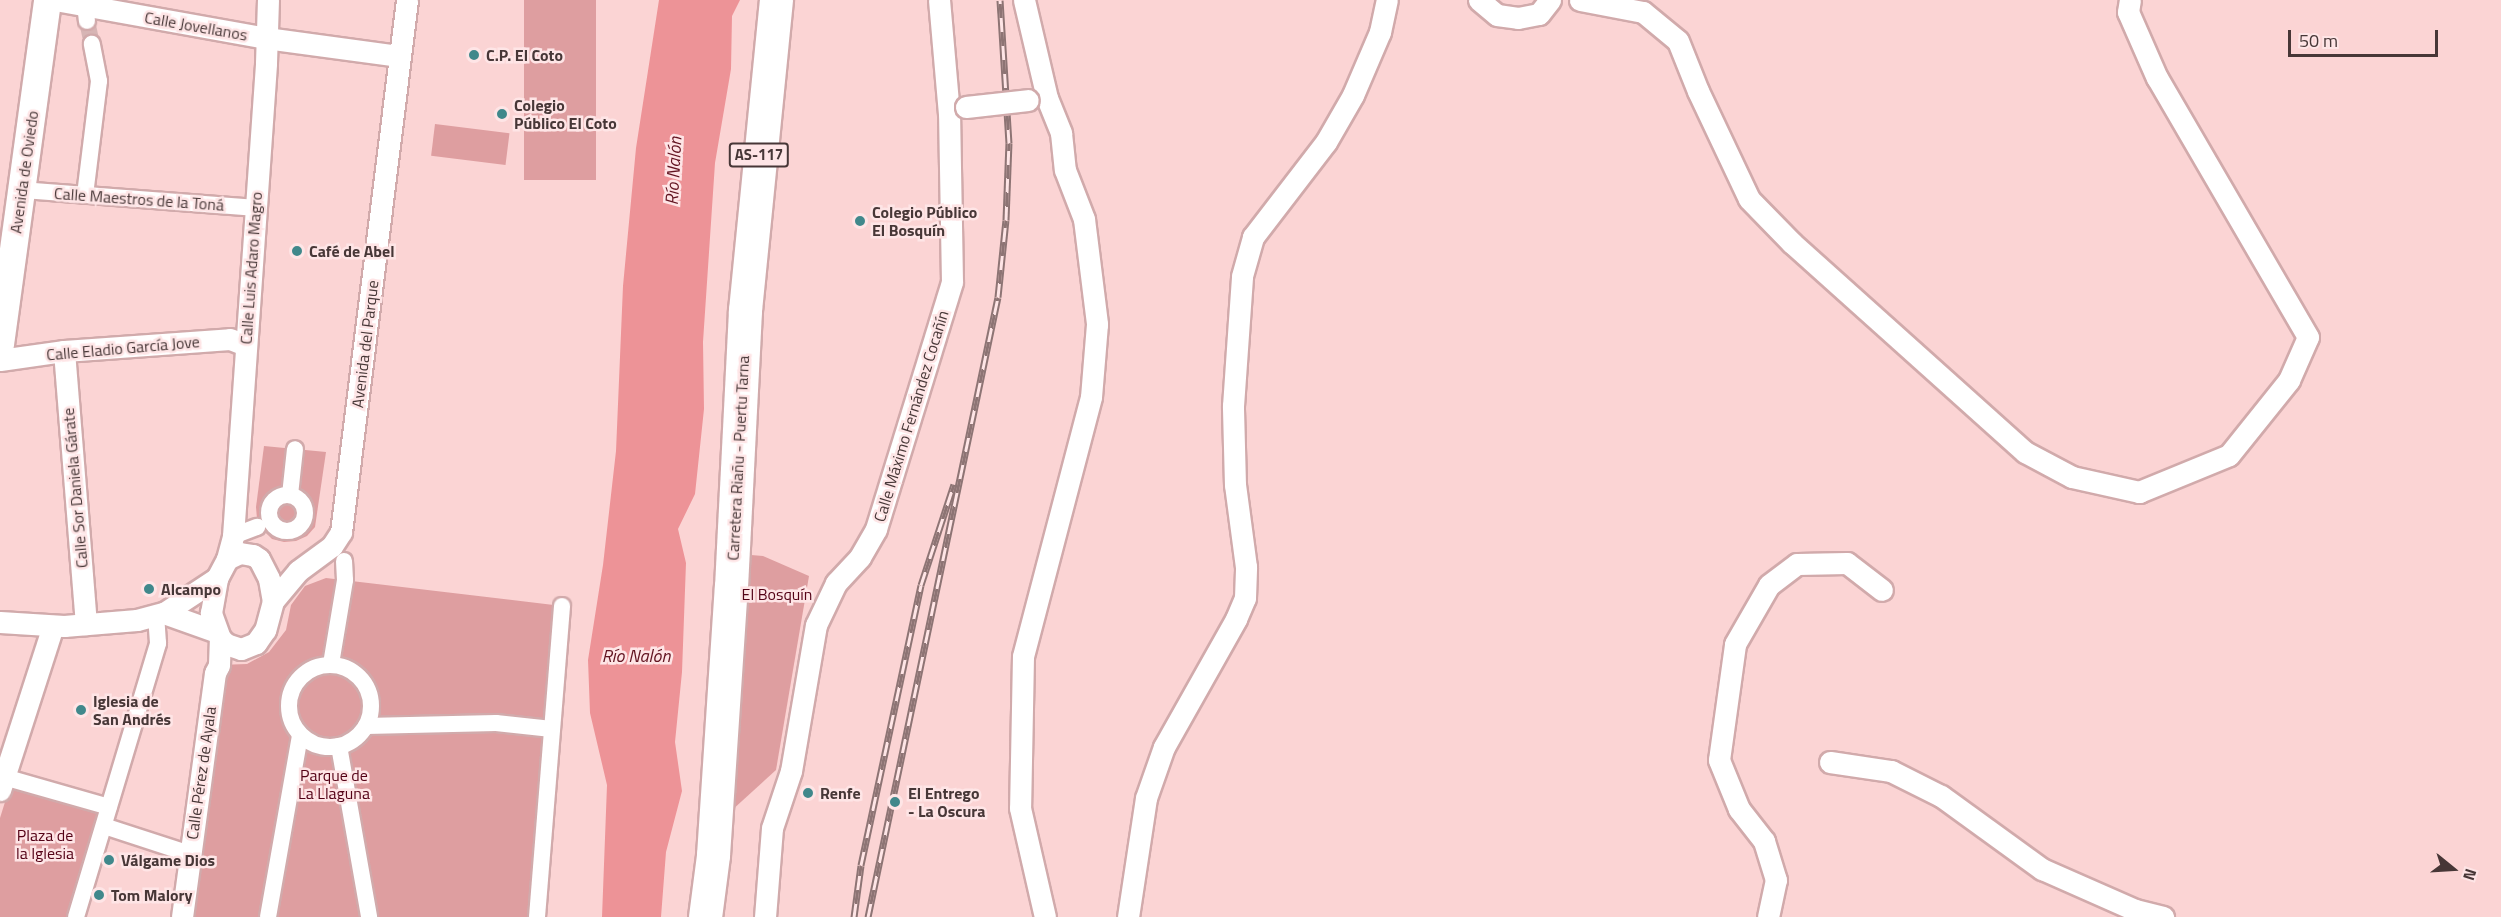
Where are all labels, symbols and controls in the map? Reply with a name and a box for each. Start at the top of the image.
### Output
street label: Calle Jovellanos [143,8,249,44]
scale bar [2291,18,2441,56]
text: 50 m [2299,27,2338,54]
place label: C.P. El Coto [486,45,563,65]
marker: C.P. El Coto [467,48,481,62]
place label: Colegio Público El Coto [514,95,617,133]
marker: Colegio Público El Coto [495,107,509,121]
street label: Avenida de Oviedo [6,109,42,235]
water label: Río Nalón [661,136,687,206]
road number: AS-117 [728,143,790,167]
street label: Calle Maestros de la Toná [53,183,225,215]
street label: Calle Luis Adaro Magro [236,191,266,345]
place label: Colegio Público El Bosquín [872,202,977,240]
marker: Colegio Público El Bosquín [853,214,867,228]
place label: Café de Abel [309,241,394,261]
marker: Café de Abel [290,244,304,258]
street label: Avenida del Parque [348,279,382,409]
street label: Calle Máximo Fernández Cocañín [870,308,952,524]
street label: Calle Eladio García Jove [45,332,201,364]
street label: Carretera Riañu - Puertu Tarna [723,355,753,561]
street label: Calle Sor Daniela Gárate [58,407,92,569]
place label: Alcampo [161,579,221,599]
marker: Alcampo [142,582,156,596]
park label: El Bosquín [742,584,812,604]
water label: Río Nalón [602,645,670,667]
place label: Iglesia de San Andrés [93,691,171,729]
marker: Iglesia de San Andrés [74,703,88,717]
street label: Calle Pérez de Ayala [182,705,220,841]
park label: Parque de La Llaguna [298,765,370,803]
place label: Renfe [820,783,861,803]
place label: El Entrego - La Oscura [908,783,985,821]
marker: Renfe [801,786,815,800]
marker: El Entrego - La Oscura [886,793,904,811]
park label: Plaza de la Iglesia [16,825,74,863]
north arrow [2423,839,2483,899]
place label: Válgame Dios [121,850,215,870]
marker: Válgame Dios [102,853,116,867]
text: N [2457,866,2483,884]
place label: Tom Malory [111,885,192,905]
marker: Tom Malory [92,888,106,902]

